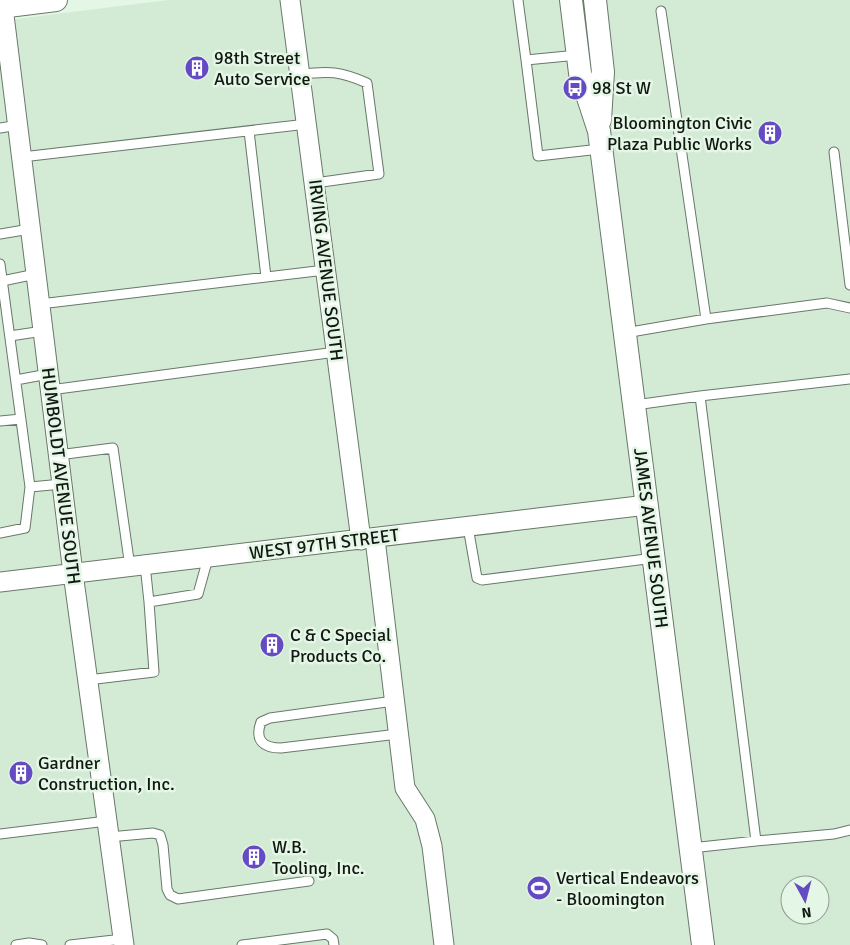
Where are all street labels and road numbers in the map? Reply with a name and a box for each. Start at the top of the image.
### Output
street label: IRVING AVENUE SOUTH [304,178,348,362]
street label: HUMBOLDT AVENUE SOUTH [37,366,85,586]
street label: JAMES AVENUE SOUTH [629,447,673,629]
street label: WEST 97TH STREET [248,524,400,564]

